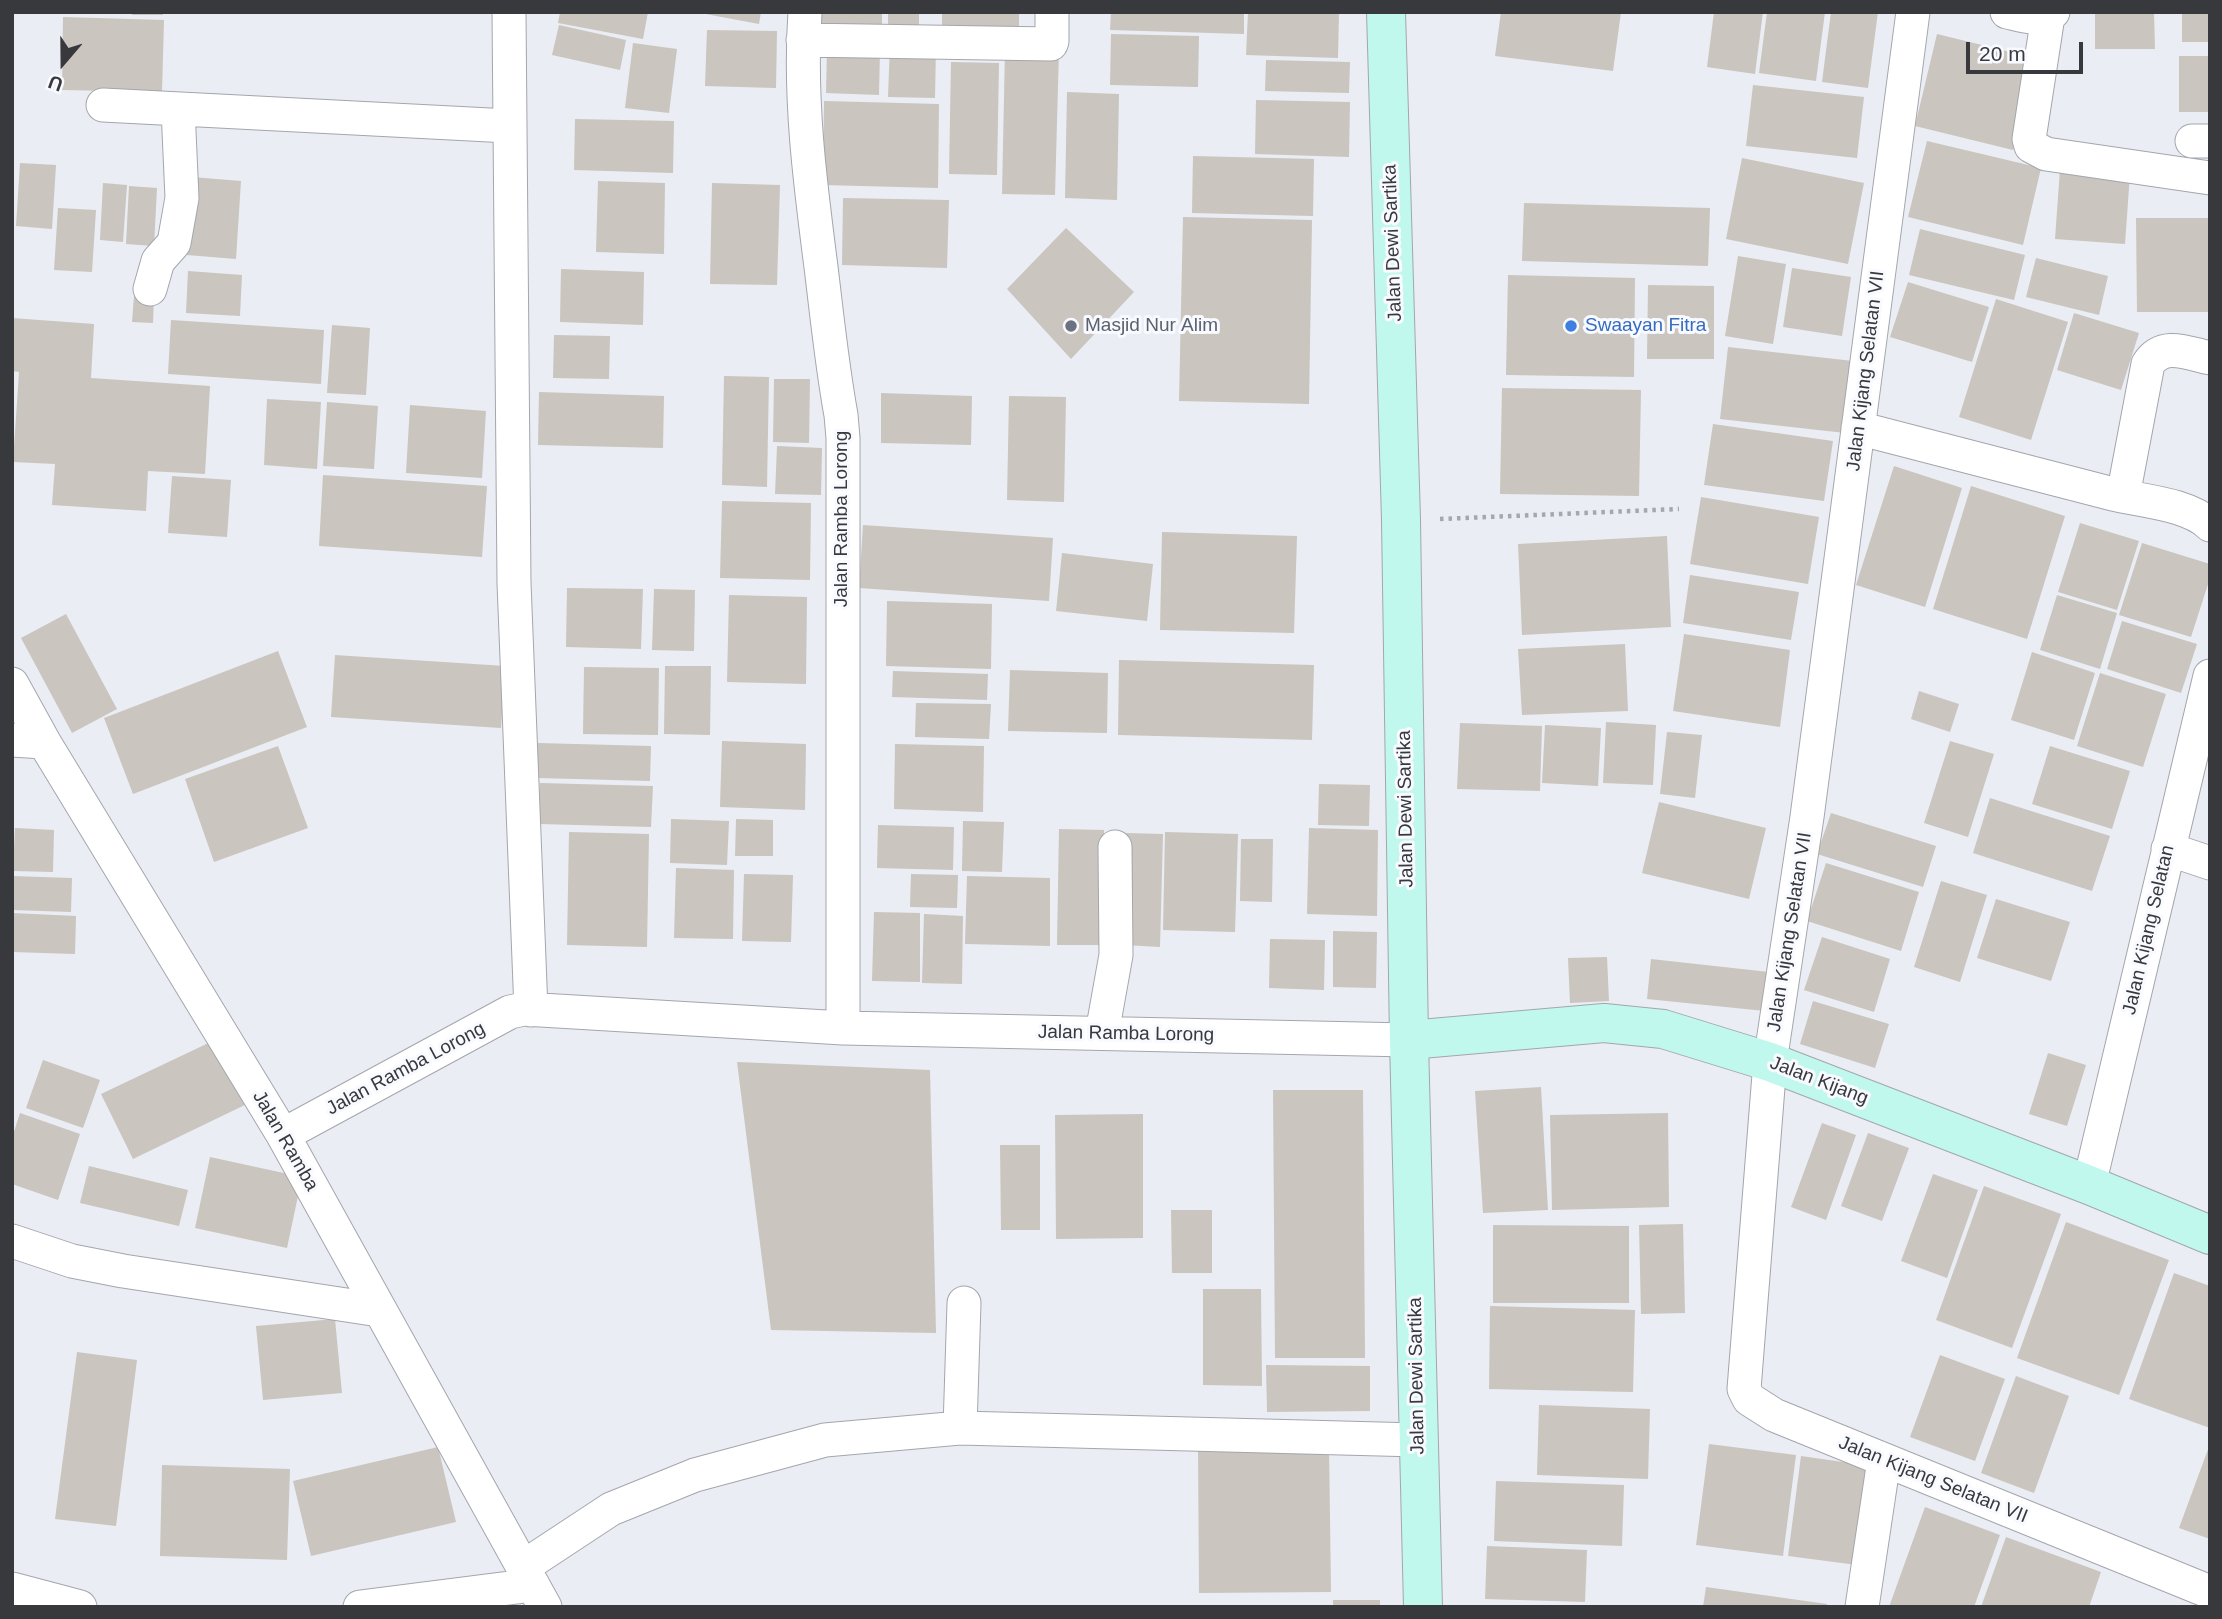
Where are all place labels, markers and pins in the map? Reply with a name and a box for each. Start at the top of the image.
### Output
place label: Masjid Nur Alim [1085,315,1218,337]
place label: Swaayan Fitra [1585,315,1706,337]
marker: Masjid Nur Alim [1063,318,1079,334]
marker: Swaayan Fitra [1563,318,1579,334]

